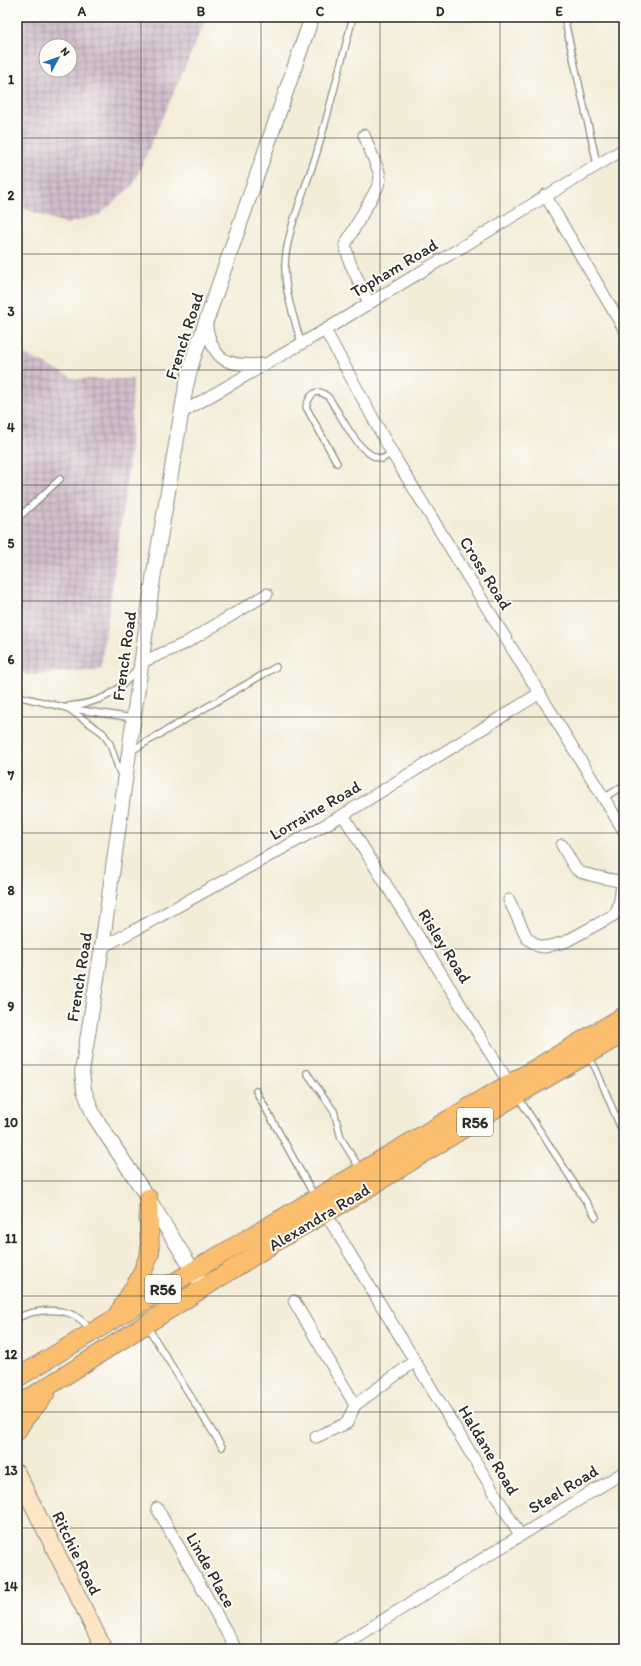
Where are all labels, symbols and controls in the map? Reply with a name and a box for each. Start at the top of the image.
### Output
text: A [77,4,87,19]
text: B [197,4,206,19]
text: C [316,4,325,19]
text: D [436,4,445,19]
text: E [555,4,563,19]
north arrow [38,38,78,78]
text: N [58,45,73,59]
text: 1 [8,72,14,87]
text: 2 [8,188,15,203]
street label: Topham Road [347,234,442,302]
street label: French Road [161,290,207,382]
text: 3 [7,304,15,319]
text: 4 [7,420,15,435]
street label: Cross Road [456,533,517,614]
text: 5 [8,536,15,551]
street label: French Road [108,610,140,702]
text: 6 [8,652,15,667]
text: 7 [7,768,15,783]
street label: Lorraine Road [266,776,365,844]
text: 8 [7,883,15,898]
street label: Risley Road [414,905,476,987]
street label: French Road [62,931,96,1023]
text: 9 [8,999,15,1014]
road number: R56 [457,1108,493,1136]
text: 10 [4,1115,18,1130]
street label: Alexandra Road [265,1178,374,1255]
text: 11 [5,1231,17,1246]
road number: R56 [145,1275,181,1303]
text: 12 [5,1347,18,1362]
street label: Haldane Road [454,1401,524,1499]
street label: Steel Road [524,1460,602,1518]
text: 13 [4,1463,18,1478]
street label: Ritchie Road [48,1508,106,1599]
street label: Linde Place [182,1529,240,1611]
text: 14 [4,1579,18,1594]

